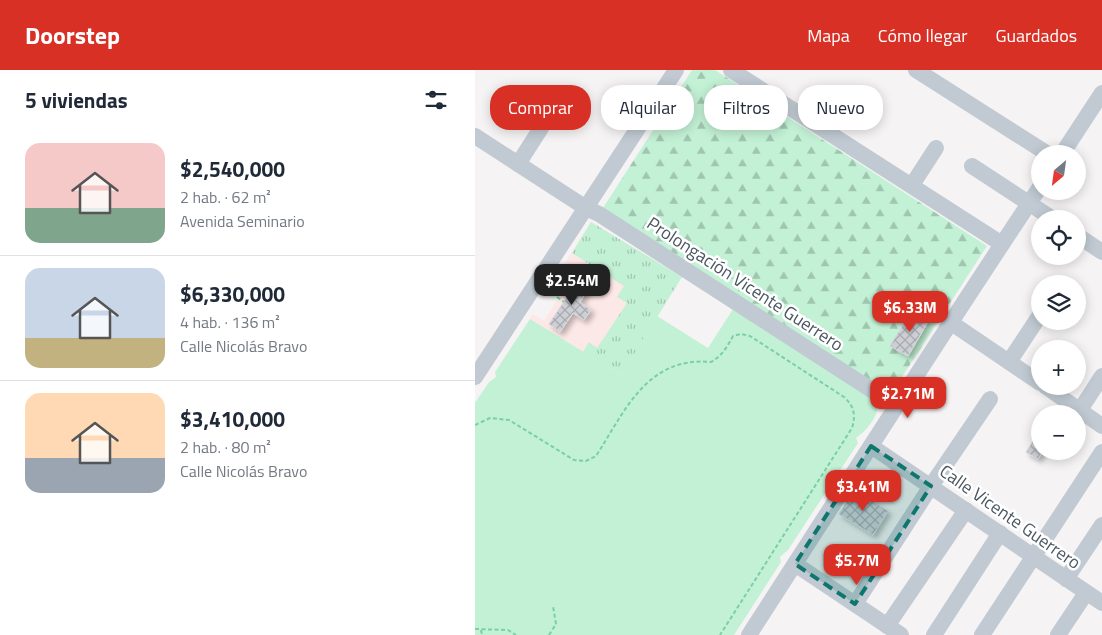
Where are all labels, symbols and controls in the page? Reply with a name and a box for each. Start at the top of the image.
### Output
text: Doorstep [25,17,120,53]
text: Mapa [807,22,850,49]
text: Cómo llegar [878,22,967,49]
text: Guardados [995,22,1077,49]
text: 5 viviendas [25,84,128,116]
chip: Comprar [490,85,591,130]
chip: Alquilar [601,85,694,130]
chip: Filtros [704,85,788,130]
chip: Nuevo [798,85,883,130]
icon: filters [422,86,450,114]
north arrow [1031,145,1086,200]
map controls [1031,145,1086,460]
text: $2,540,000 [180,153,285,185]
icon: home [65,163,125,223]
text: 2 hab. · 62 m² [180,185,271,209]
text: Avenida Seminario [180,209,305,233]
street label: Prolongación Vicente Guerrero [642,210,849,357]
button: locate [1031,210,1086,265]
pin: $2.54M [531,264,613,306]
text: $2.54M [545,268,599,292]
button: layers [1031,275,1086,330]
text: $6,330,000 [180,278,285,310]
icon: home [65,288,125,348]
pin: $6.33M [869,290,951,333]
text: $6.33M [883,295,937,319]
text: 4 hab. · 136 m² [180,310,280,334]
text: Calle Nicolás Bravo [180,334,307,358]
button: + [1031,340,1086,395]
pin: $2.71M [867,376,949,419]
text: $2.71M [881,381,935,405]
text: $3,410,000 [180,403,285,435]
button: − [1031,405,1086,460]
icon: home [65,413,125,473]
text: 2 hab. · 80 m² [180,435,271,459]
street label: Calle Vicente Guerrero [934,458,1086,576]
text: Calle Nicolás Bravo [180,459,307,483]
pin: $3.41M [822,470,904,512]
text: $3.41M [836,474,890,498]
pin: $5.7M [822,544,892,586]
text: $5.7M [835,548,879,572]

